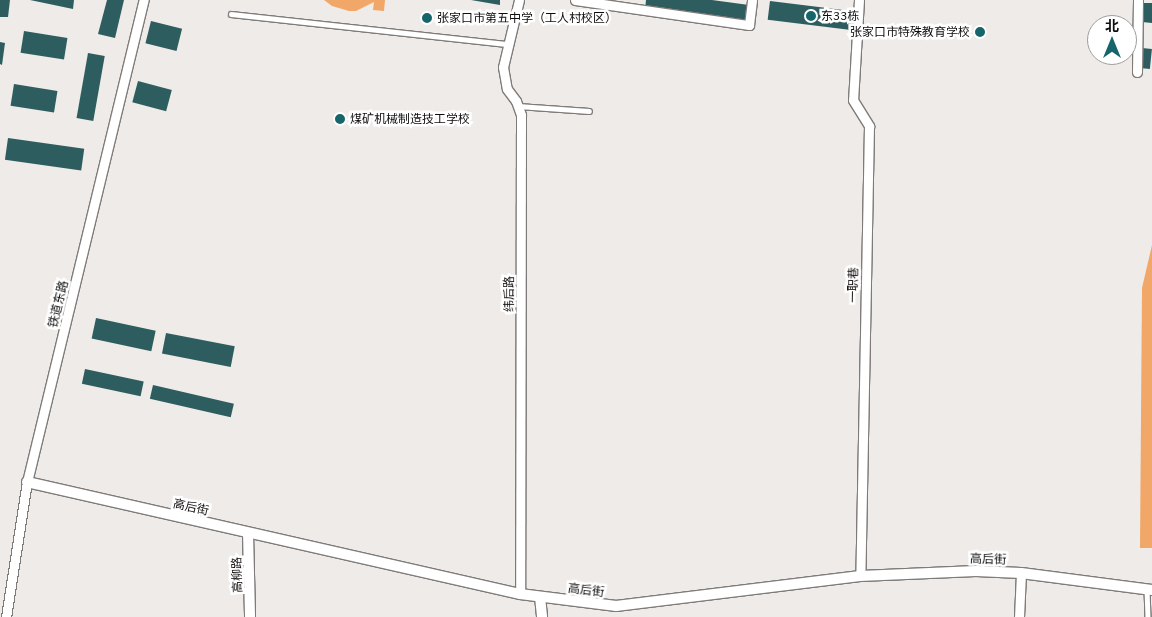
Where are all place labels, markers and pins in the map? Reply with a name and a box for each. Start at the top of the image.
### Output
place label: 东33栋 [821,9,859,23]
marker: 东33栋 [805,10,817,22]
place label: 张家口市第五中学（工人村校区） [437,11,617,25]
marker: 张家口市第五中学（工人村校区） [421,12,433,24]
place label: 张家口市特殊教育学校 [850,25,970,39]
marker: 张家口市特殊教育学校 [974,26,986,38]
place label: 煤矿机械制造技工学校 [350,112,470,126]
marker: 煤矿机械制造技工学校 [334,113,346,125]

